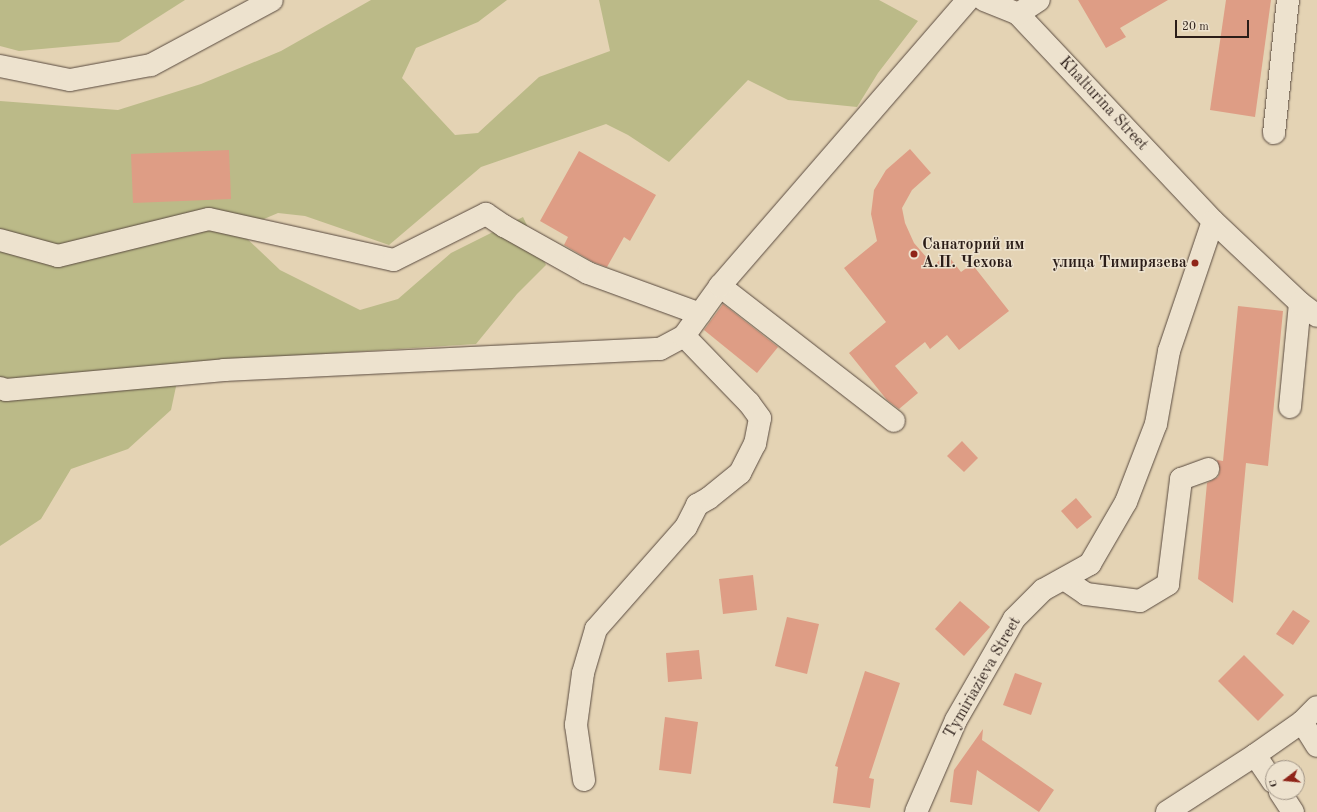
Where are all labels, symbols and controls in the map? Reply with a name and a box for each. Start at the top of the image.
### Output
scale bar [1177,12,1251,38]
text: 20 m [1182,21,1209,33]
street label: Khalturina Street [1055,53,1151,155]
place label: Санаторий им А.П. Чехова [922,235,1025,273]
marker: Санаторий им А.П. Чехова [909,249,919,259]
place label: улица Тимирязева [1052,253,1187,273]
marker: улица Тимирязева [1190,258,1200,268]
street label: Tymiriazieva Street [940,614,1026,742]
north arrow [1265,760,1305,800]
text: С [1268,778,1280,788]

